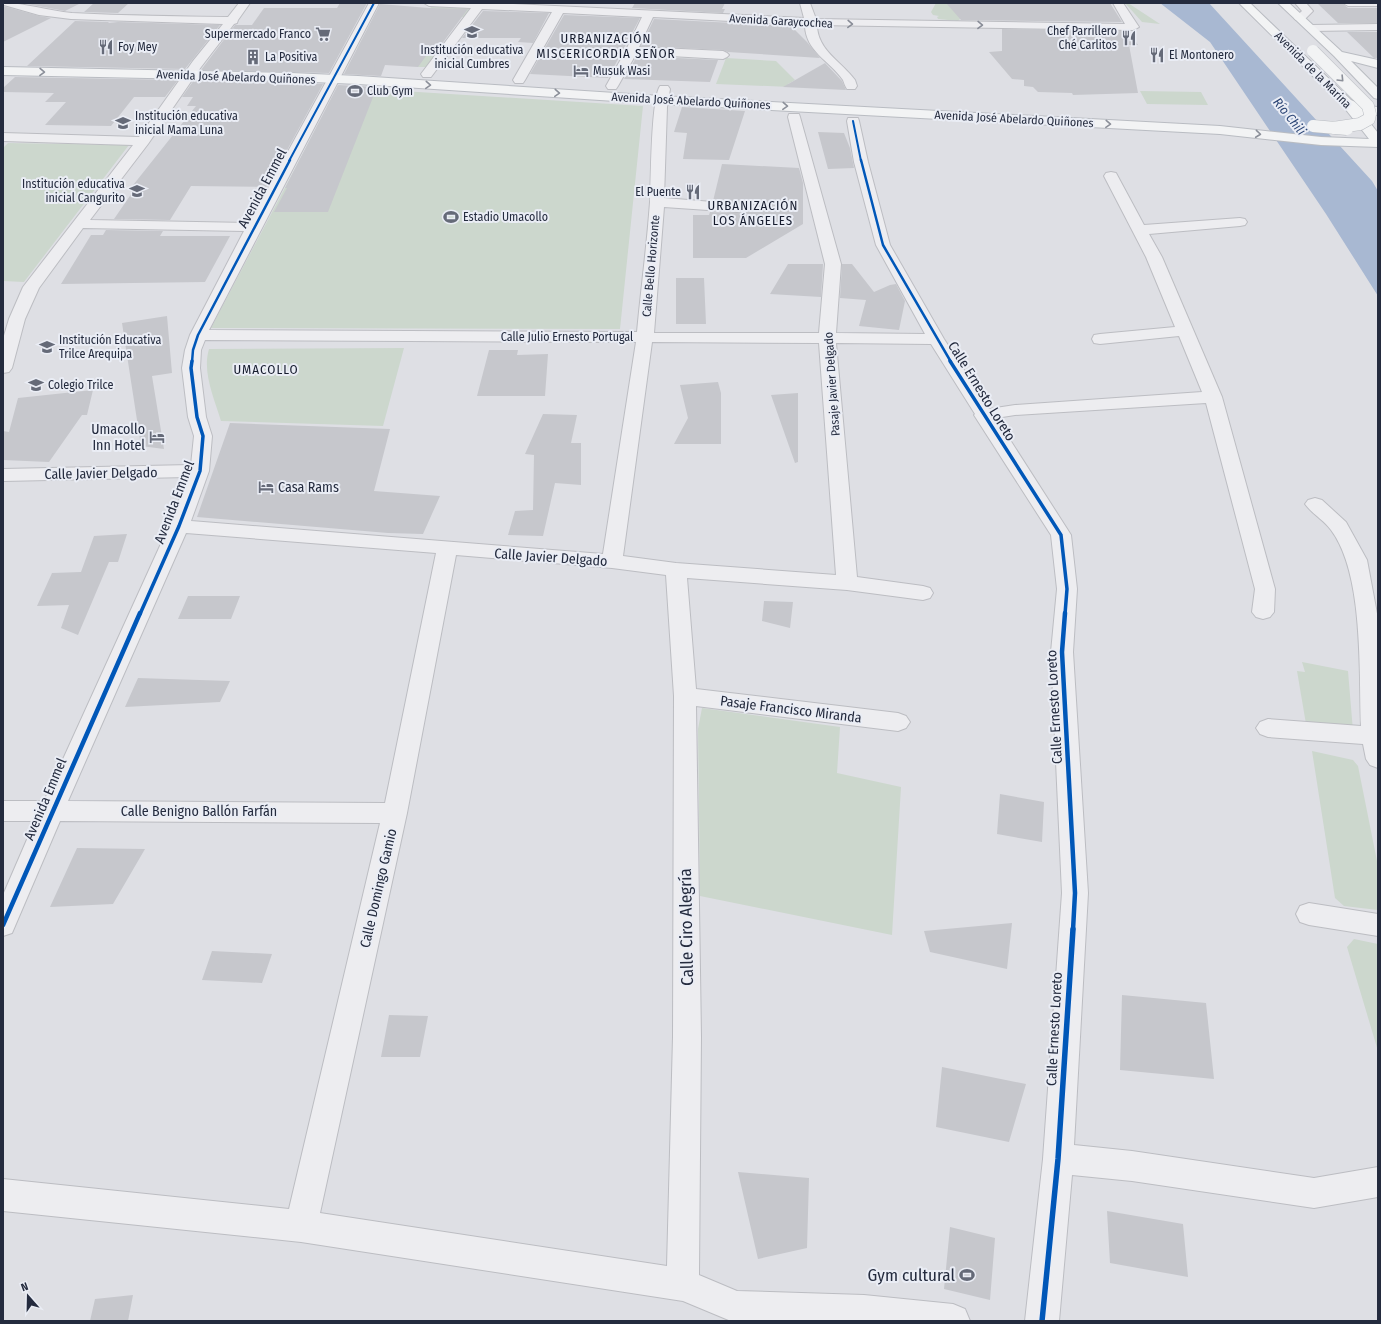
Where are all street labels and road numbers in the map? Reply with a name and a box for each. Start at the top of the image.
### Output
street label: Avenida Garaycochea [729,11,833,31]
street label: Avenida de la Marina [1272,29,1354,111]
street label: Avenida José Abelardo Quiñones [156,67,316,87]
street label: Avenida José Abelardo Quiñones [611,90,771,112]
street label: Avenida José Abelardo Quiñones [934,108,1094,130]
street label: Avenida Emmel [234,145,291,231]
street label: Calle Bello Horizonte [640,214,662,318]
street label: Calle Julio Ernesto Portugal [501,330,633,344]
street label: Pasaje Javier Delgado [821,331,843,437]
street label: Calle Ernesto Loreto [944,338,1019,444]
street label: Avenida Emmel [151,458,198,546]
street label: Calle Javier Delgado [44,464,158,483]
street label: Calle Javier Delgado [494,545,608,570]
street label: Calle Ernesto Loreto [1043,649,1066,764]
street label: Pasaje Francisco Miranda [719,692,863,727]
street label: Avenida Emmel [21,755,71,843]
street label: Calle Benigno Ballón Farfán [121,803,277,820]
street label: Calle Domingo Gamio [356,827,400,949]
street label: Calle Ciro Alegría [675,868,698,986]
street label: Calle Ernesto Loreto [1043,972,1066,1087]

